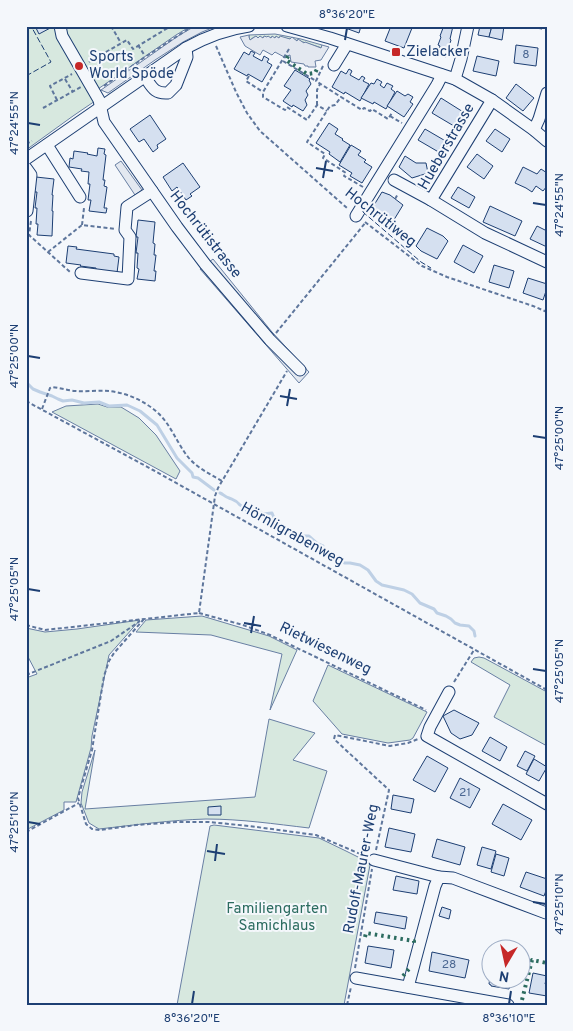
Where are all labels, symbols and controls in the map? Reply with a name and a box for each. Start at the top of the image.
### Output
text: 8°36'20"E [319,7,375,23]
place label: Zielacker [406,43,469,62]
marker: Zielacker [390,46,402,58]
house number: 8 [522,47,530,63]
place label: Sports World Spöde [89,48,174,84]
marker: Sports World Spöde [73,60,85,72]
text: 47°24'55"N [7,91,23,155]
street label: Hueberstrasse [415,100,479,194]
text: 47°24'55"N [552,173,568,237]
street label: Hochrütiweg [340,184,420,252]
street label: Hochrütistrasse [165,187,245,283]
text: 47°25'00"N [7,324,23,388]
text: 47°25'00"N [552,406,568,470]
street label: Hörnligrabenweg [237,499,347,571]
text: 47°25'05"N [7,557,23,621]
street label: Rietwiesenweg [276,618,374,680]
text: 47°25'05"N [552,639,568,703]
house number: 21 [459,785,471,801]
text: 47°25'10"N [7,791,23,853]
street label: Rudolf-Maurer-Weg [340,803,384,935]
text: 47°25'10"N [552,873,568,935]
park label: Familiengarten Samichlaus [226,900,328,936]
north arrow [480,938,530,988]
house number: 28 [442,957,456,973]
text: N [498,966,511,985]
text: 8°36'20"E [164,1011,220,1027]
text: 8°36'10"E [482,1011,536,1027]

